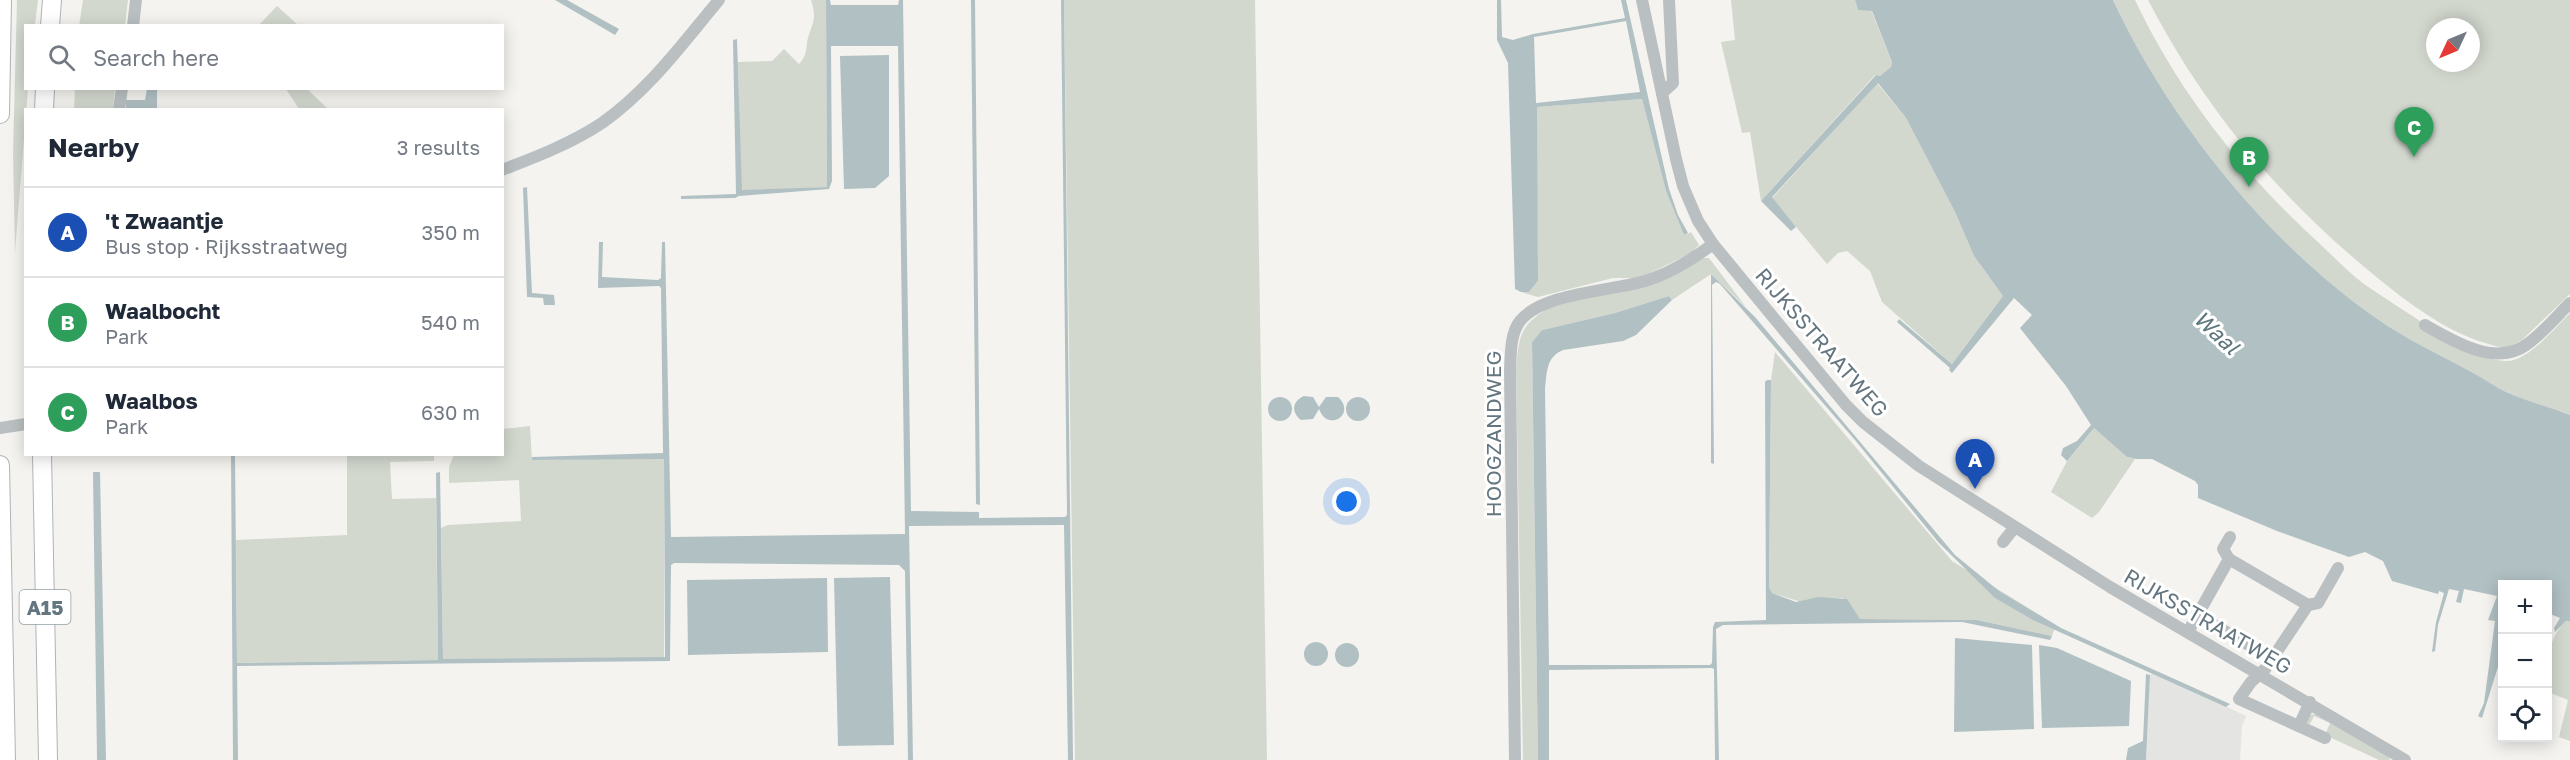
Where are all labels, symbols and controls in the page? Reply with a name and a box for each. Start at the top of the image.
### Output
north arrow [2426,18,2480,72]
search box [24,24,504,90]
icon: search [45,41,78,74]
text: Search here [93,44,219,71]
pin: C [2394,108,2434,157]
text: Nearby [48,132,139,163]
text: 3 results [397,135,480,159]
pin: B [2230,138,2268,187]
text: 't Zwaantje [105,207,223,234]
text: A [60,220,75,244]
text: 350 m [422,220,480,244]
text: Bus stop · Rijksstraatweg [105,234,348,258]
street label: RIJKSSTRAATWEG [1750,262,1894,422]
text: Waalbocht [105,297,220,324]
water label: Waal [2189,304,2246,360]
text: B [60,310,75,334]
text: 540 m [421,310,480,334]
text: Park [105,324,148,348]
street label: HOOGZANDWEG [1480,351,1506,517]
text: Waalbos [105,387,198,414]
text: C [60,400,75,424]
text: 630 m [421,400,480,424]
text: Park [105,414,148,438]
pin: A [1956,440,1994,489]
your location [1332,487,1361,516]
street label: RIJKSSTRAATWEG [2120,563,2296,679]
map controls [2498,580,2552,742]
button: + [2498,580,2552,634]
road number: A15 [20,590,70,624]
button: − [2498,634,2552,688]
button: locate [2498,688,2552,742]

